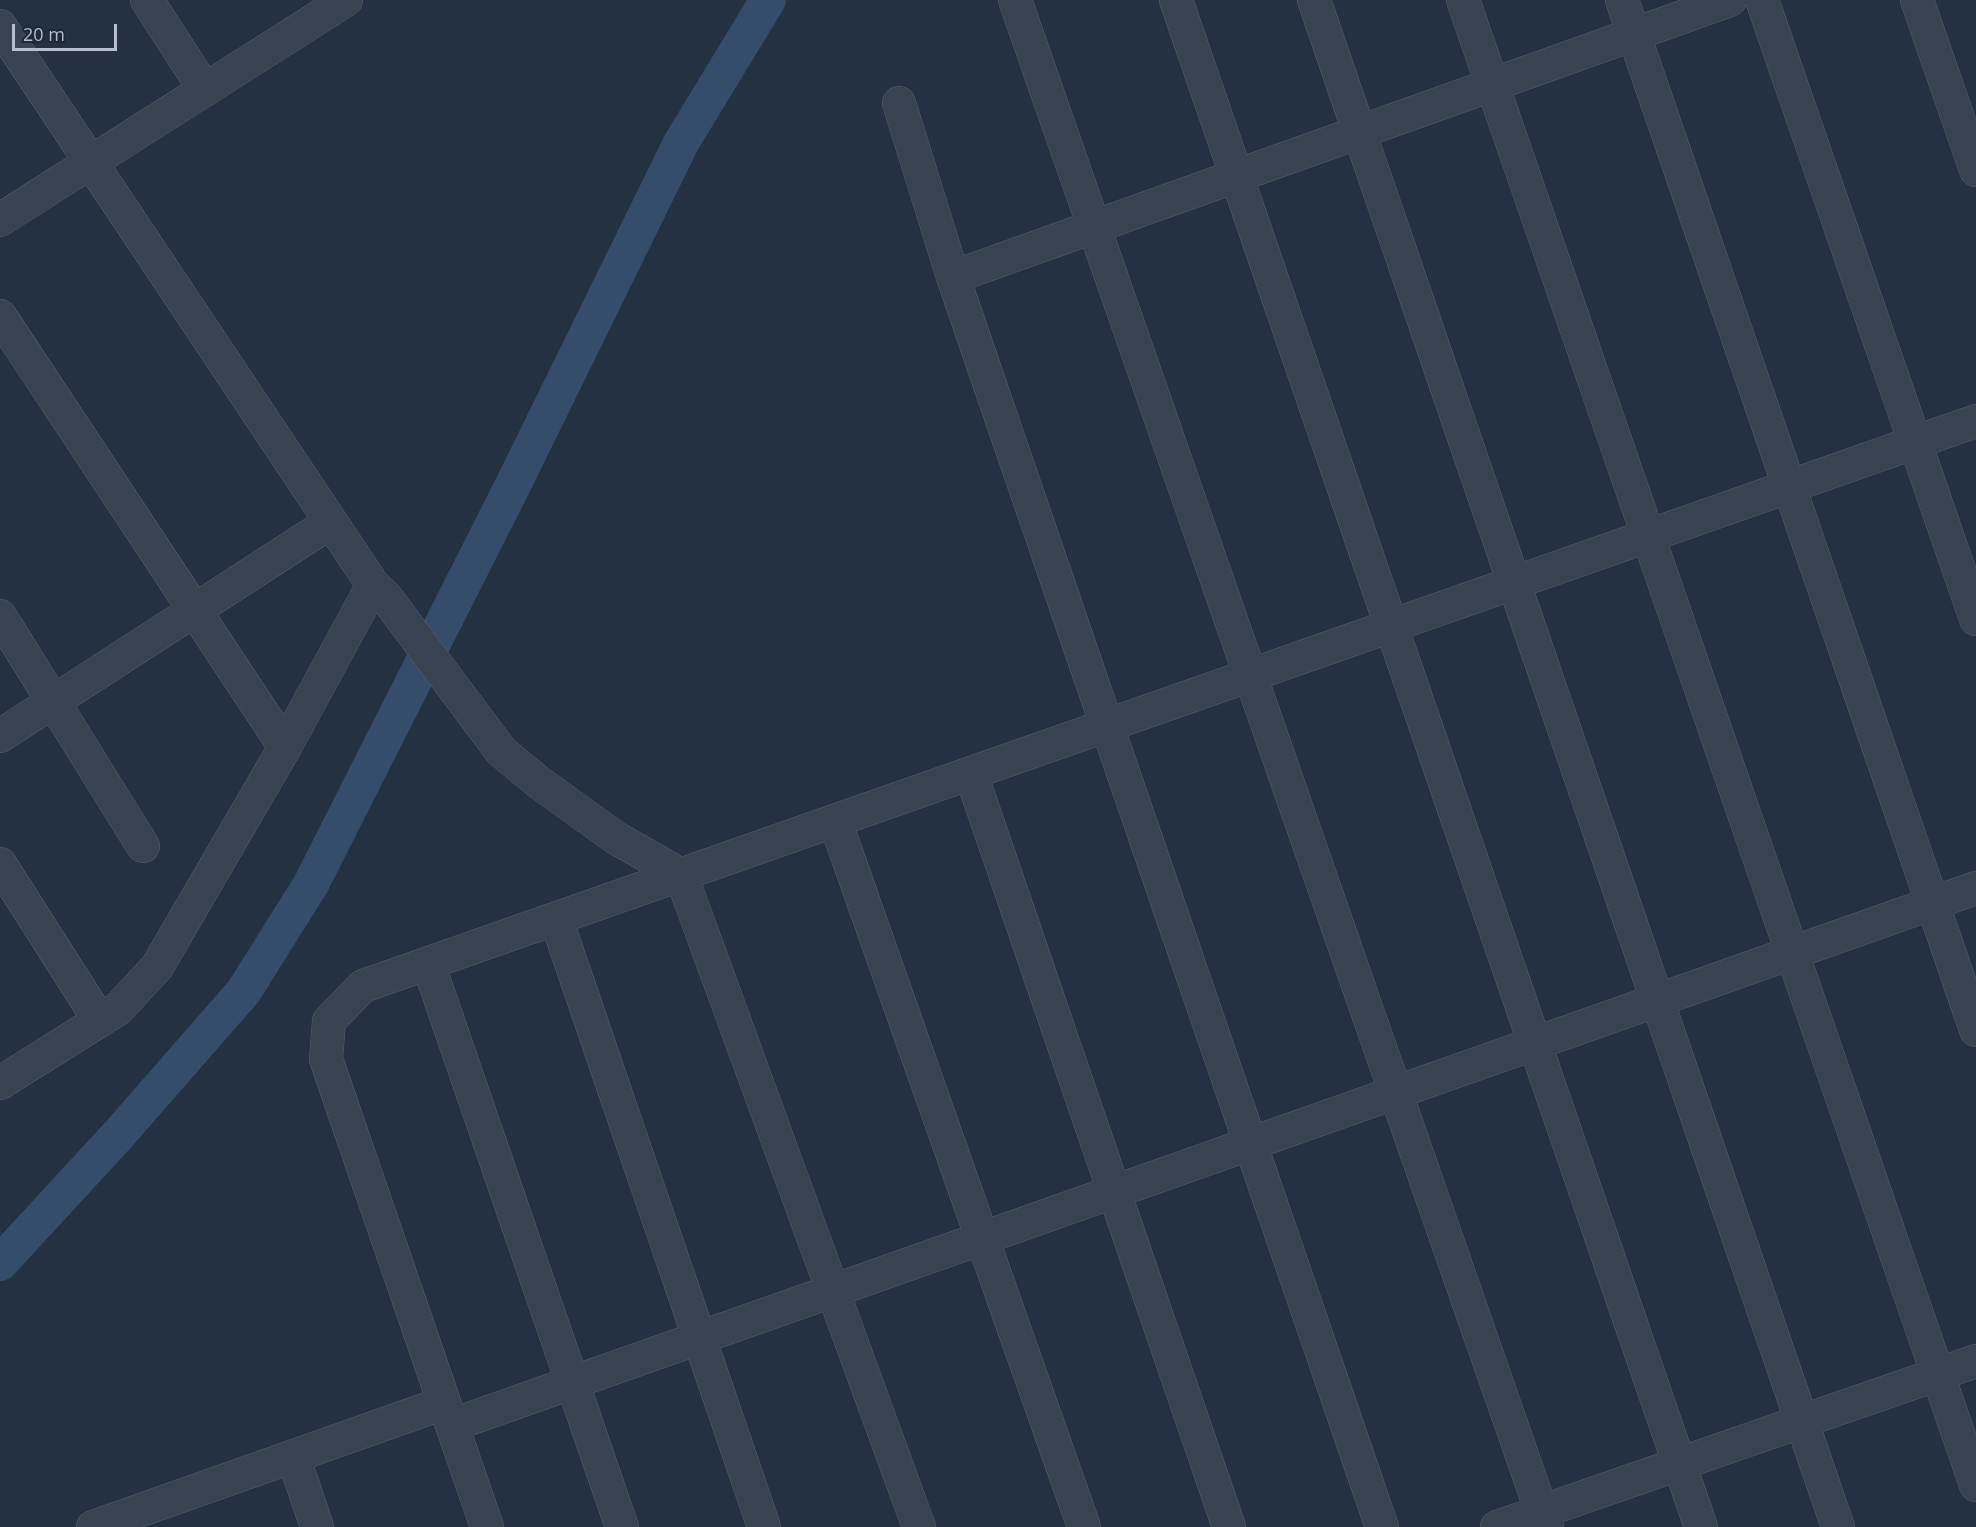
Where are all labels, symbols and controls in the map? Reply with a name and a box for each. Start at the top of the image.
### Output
scale bar [15,12,120,50]
text: 20 m [23,22,65,46]

